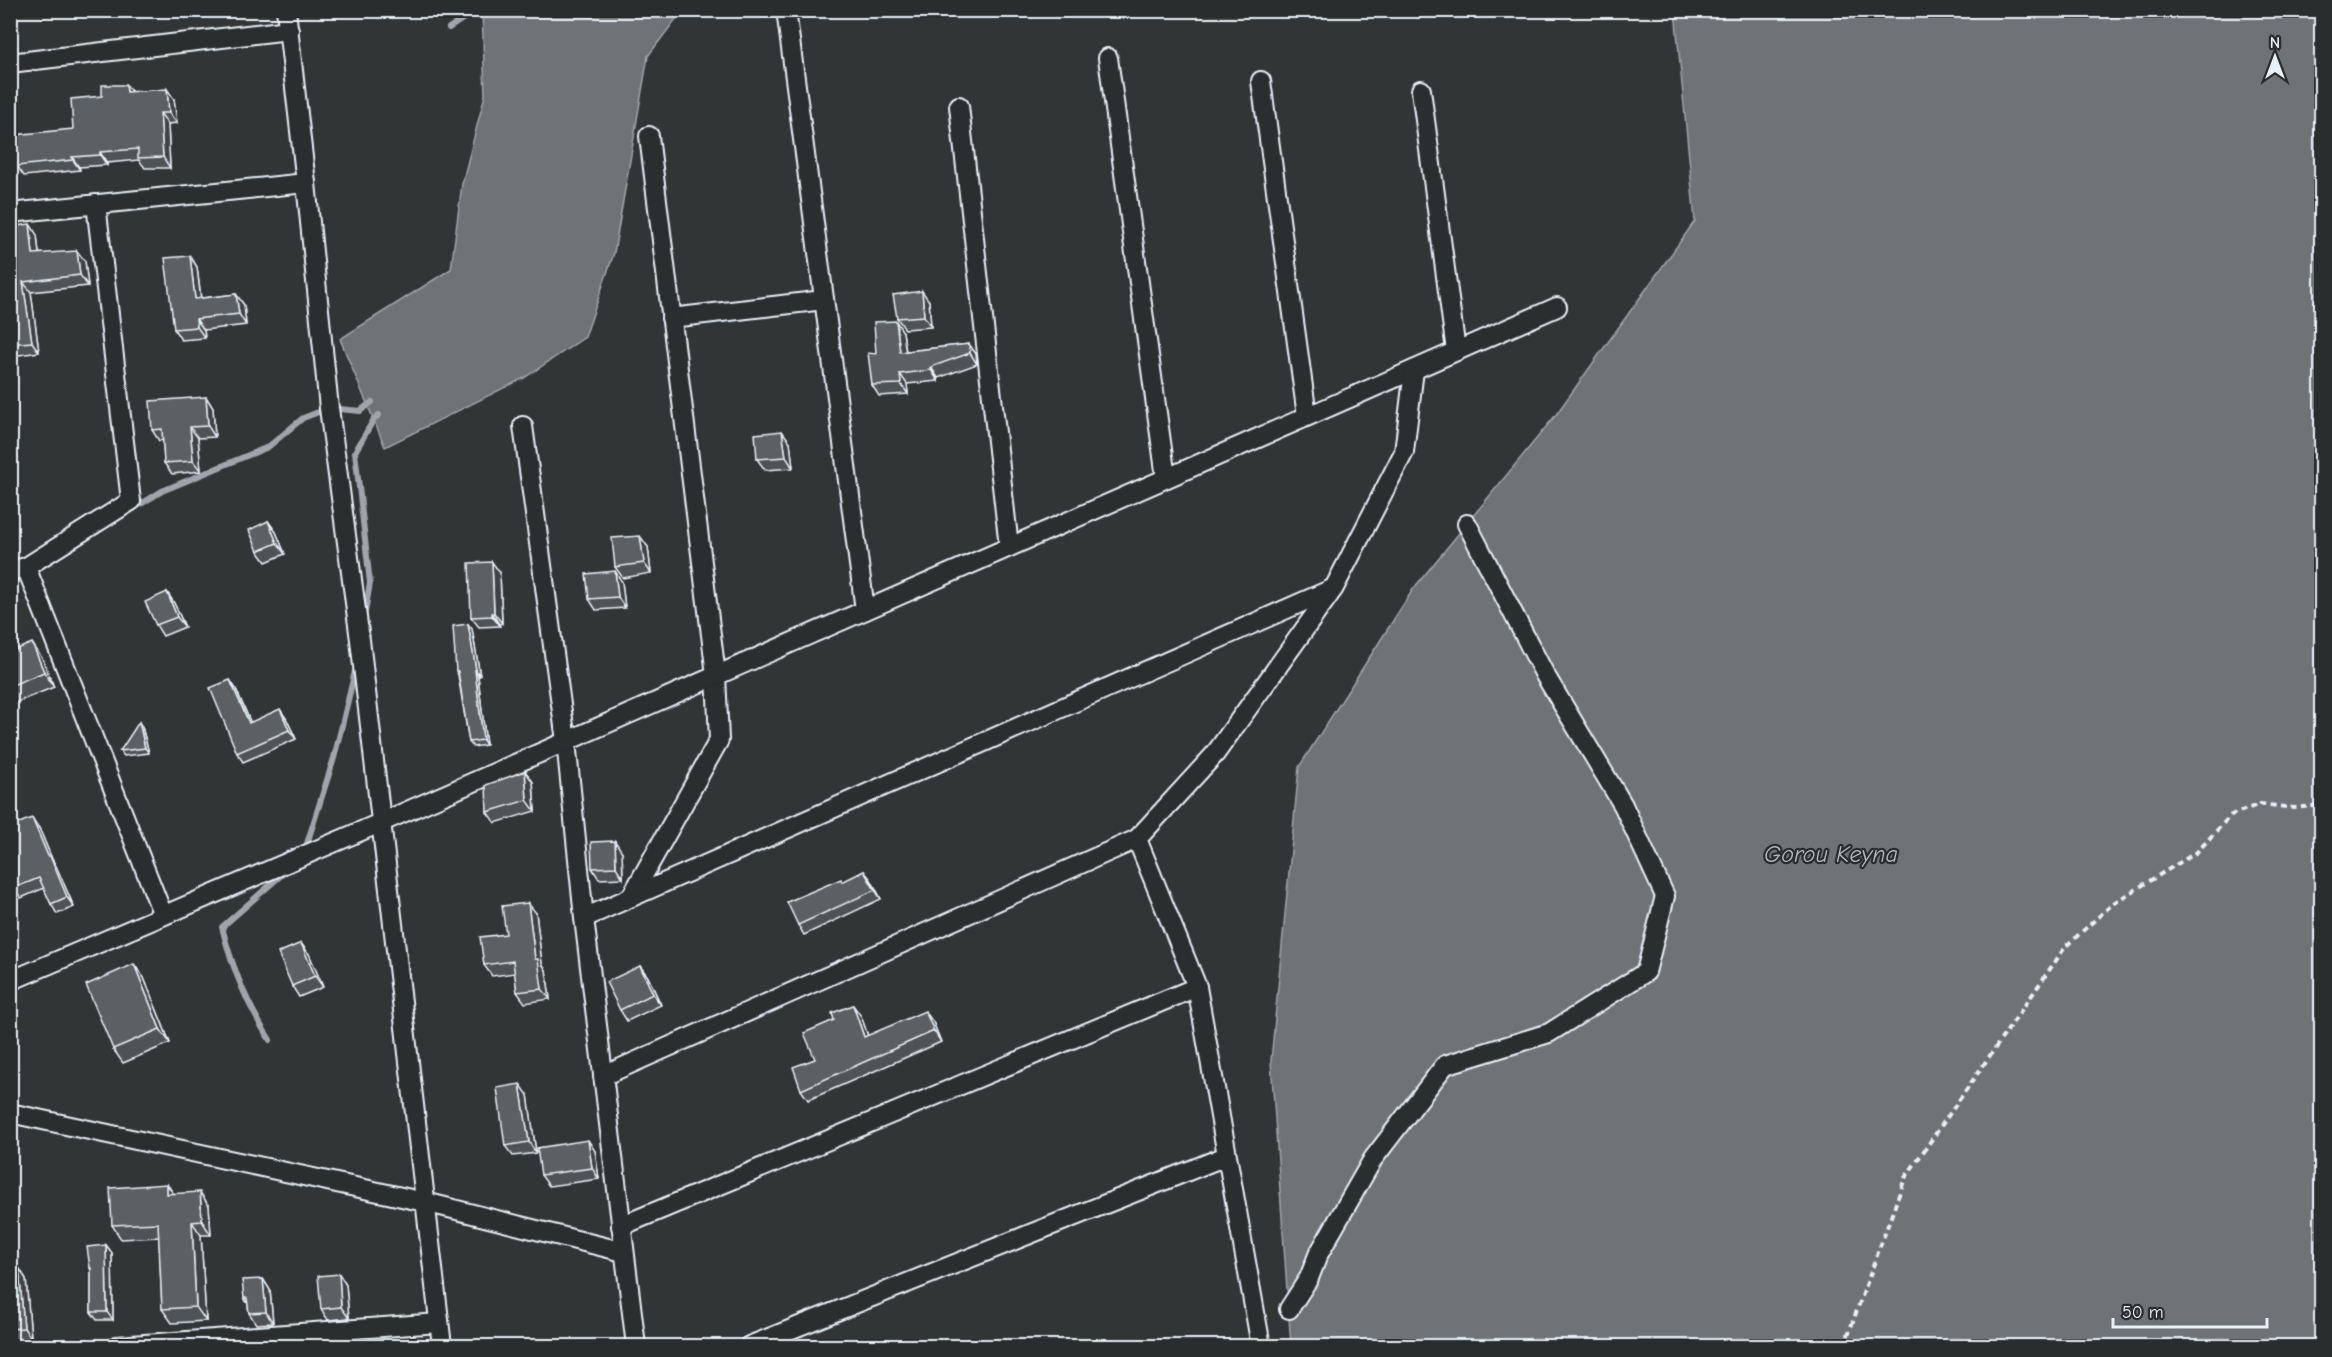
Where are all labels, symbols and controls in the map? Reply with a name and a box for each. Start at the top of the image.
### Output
north arrow [2245,27,2305,87]
text: N [2270,34,2280,52]
water label: Gorou Keyna [1764,840,1898,868]
scale bar [2113,1291,2268,1329]
text: 50 m [2122,1302,2164,1323]

